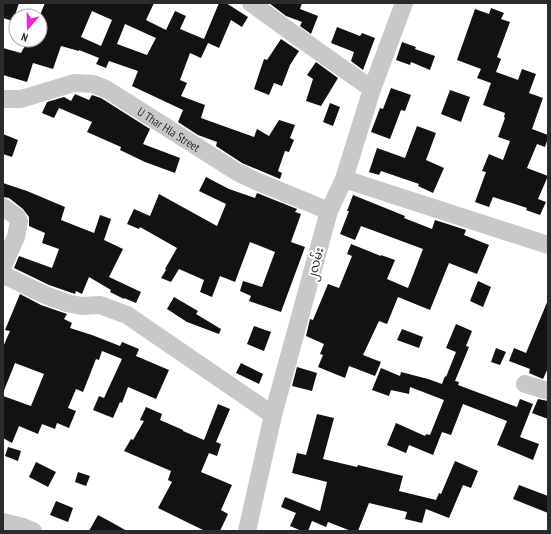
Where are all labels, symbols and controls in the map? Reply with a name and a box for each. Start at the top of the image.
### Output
north arrow [8,8,48,48]
text: N [19,30,30,45]
street label: U Thar Hla Street [135,104,204,155]
street label: ၂လမ်း [302,245,330,283]

